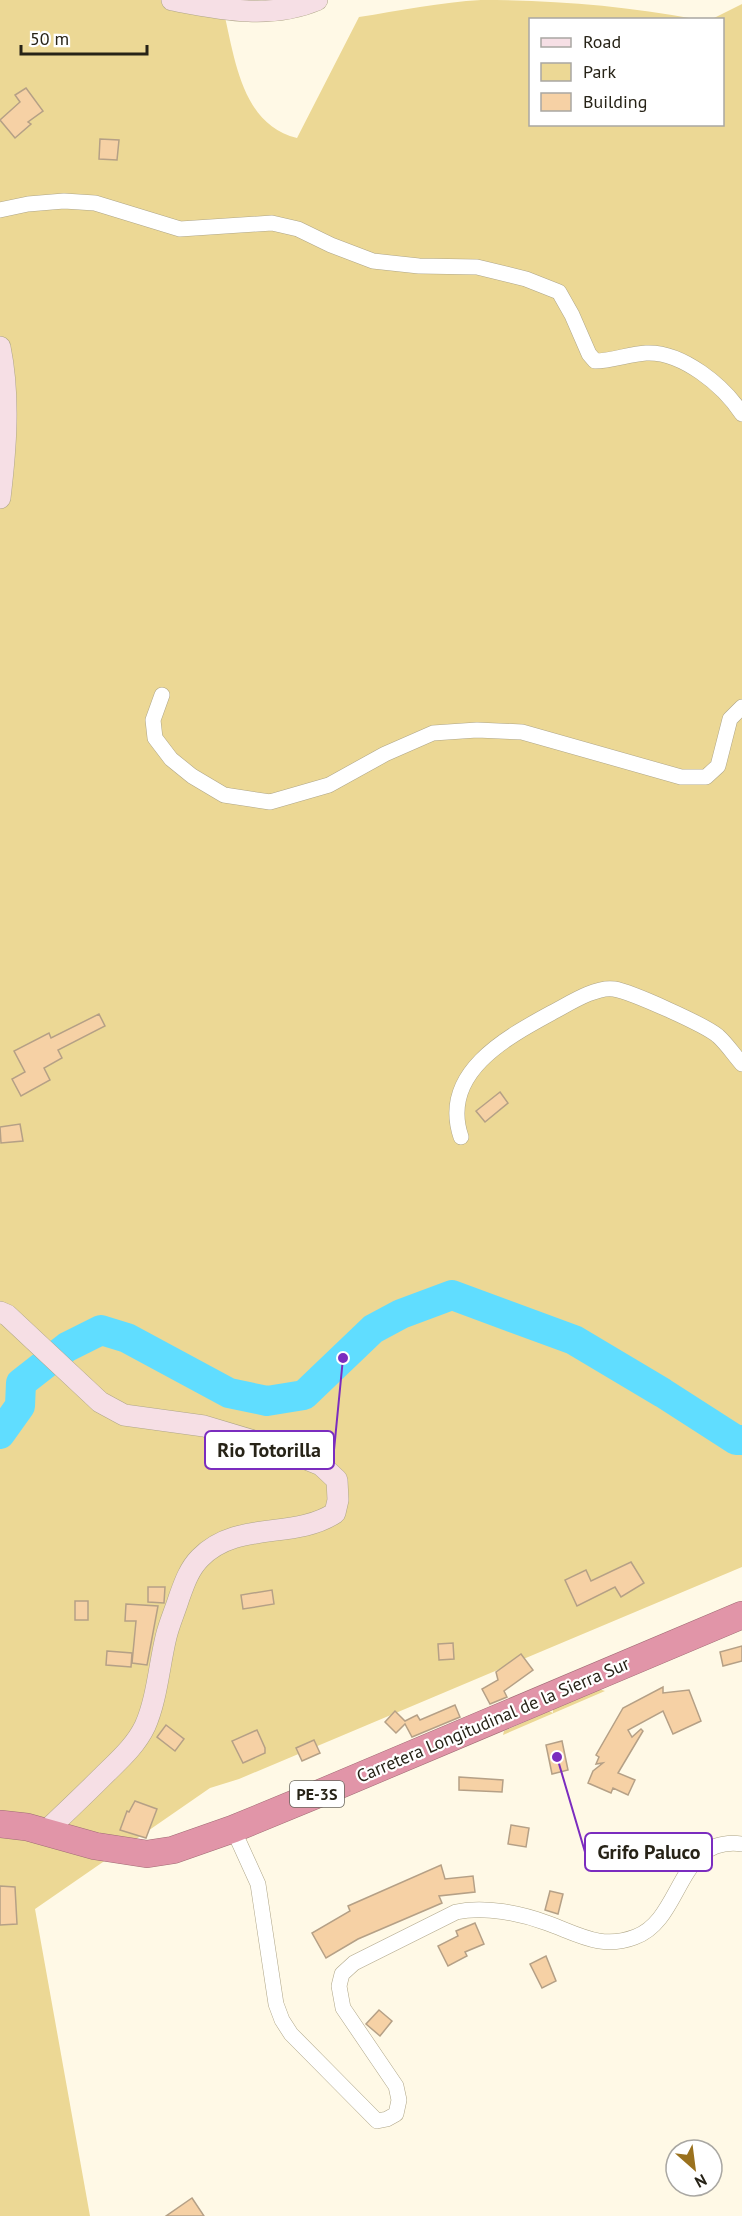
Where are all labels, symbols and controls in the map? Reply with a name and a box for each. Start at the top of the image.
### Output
scale bar [21,18,147,56]
legend [529,18,724,126]
text: 50 m [30,27,69,50]
text: Road [583,30,621,53]
text: Park [583,60,616,83]
text: Building [583,90,647,113]
callout: Rio Totorilla [205,1431,334,1469]
text: Rio Totorilla [217,1437,321,1463]
street label: Carretera Longitudinal de la Sierra Sur [353,1652,633,1788]
road number: PE-3S [290,1781,344,1807]
callout: Grifo Paluco [585,1833,712,1871]
text: Grifo Paluco [597,1839,701,1865]
north arrow [664,2138,724,2198]
text: N [692,2170,710,2193]

